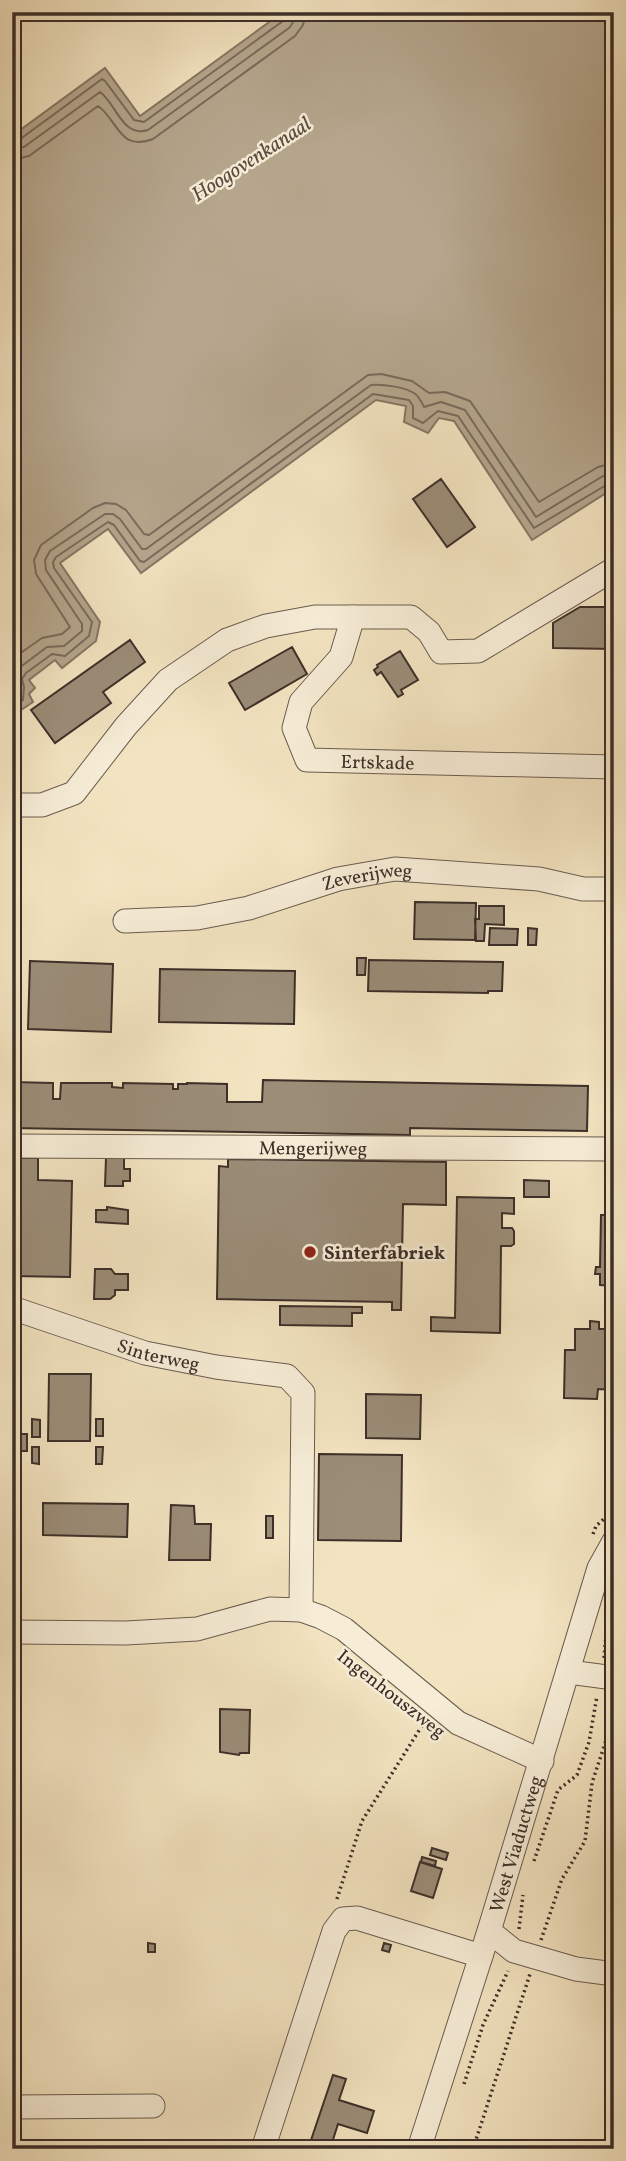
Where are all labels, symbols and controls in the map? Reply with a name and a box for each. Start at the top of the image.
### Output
water label: Hoogovenkanaal [186,111,317,210]
street label: Ertskade [340,750,415,777]
street label: Zeverijweg [319,858,413,898]
street label: Mengerijweg [259,1136,367,1163]
place label: Sinterfabriek [324,1241,446,1267]
marker: Sinterfabriek [302,1244,318,1260]
street label: Sinterweg [113,1333,202,1379]
street label: Ingenhouszweg [331,1644,450,1745]
street label: West Viaductweg [484,1773,550,1916]

